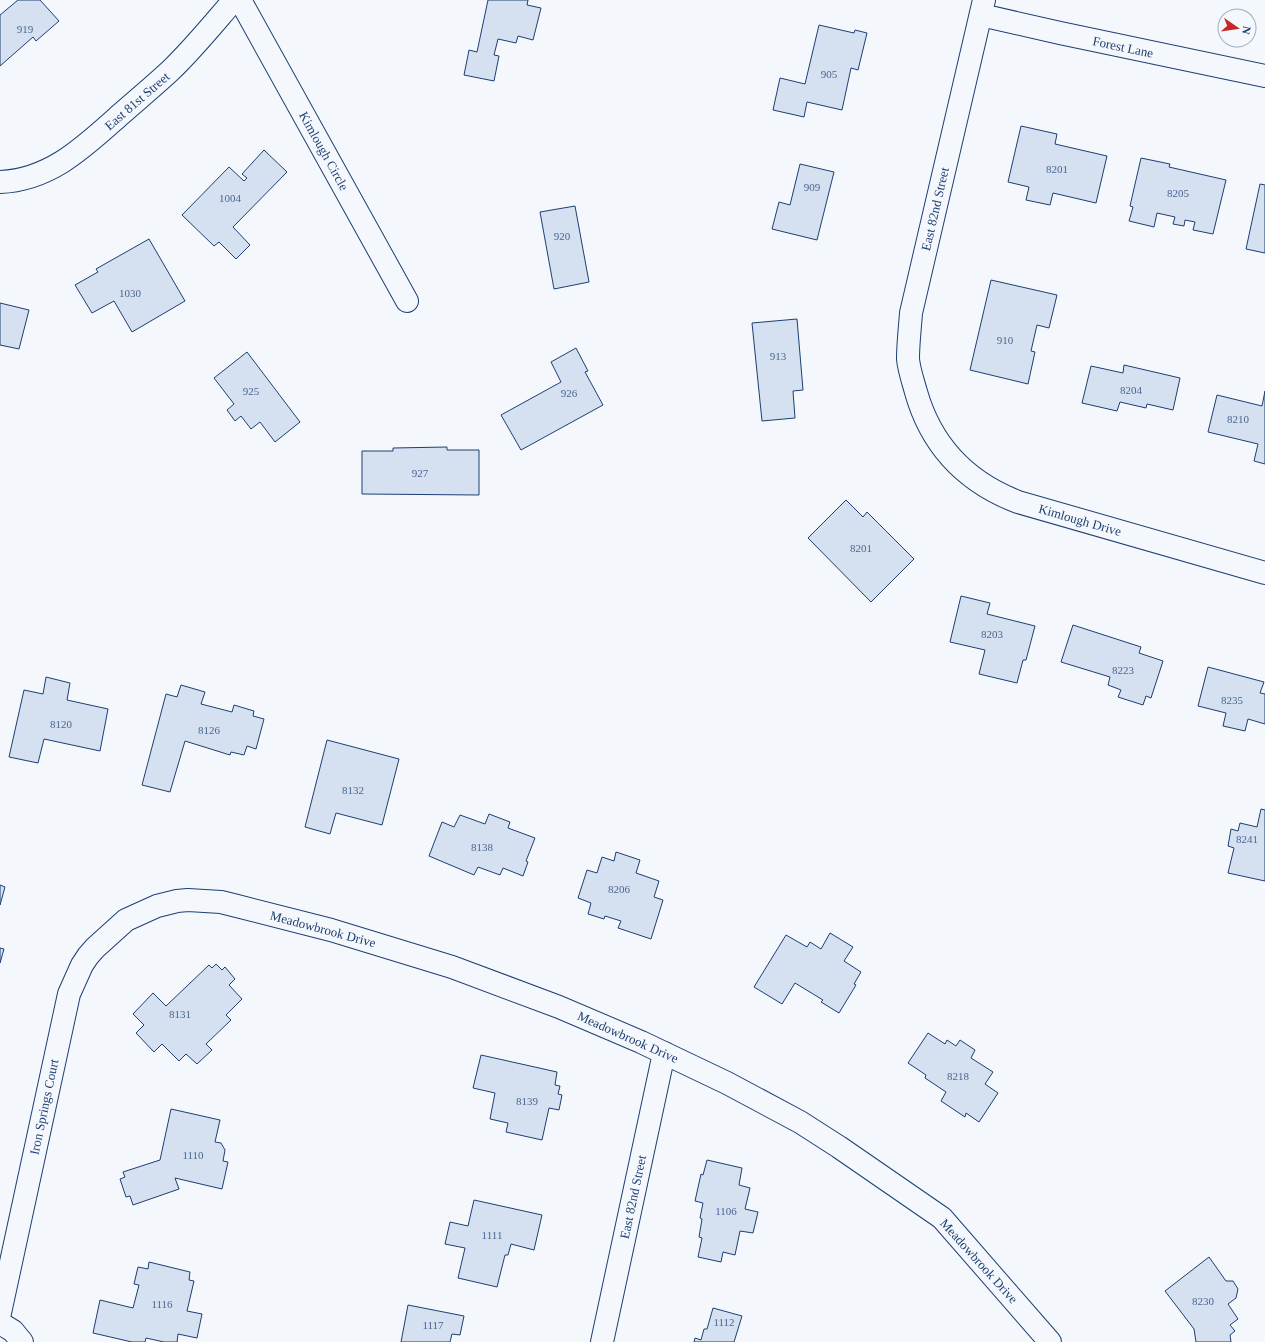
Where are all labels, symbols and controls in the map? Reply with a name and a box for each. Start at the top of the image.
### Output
north arrow [1217,8,1257,48]
house number: 919 [17,23,34,35]
text: N [1240,25,1253,36]
street label: Forest Lane [1091,33,1155,61]
house number: 905 [821,68,838,80]
street label: East 81st Street [102,69,173,133]
street label: Kimlough Circle [296,109,352,193]
house number: 8201 [1046,163,1068,175]
street label: East 82nd Street [918,165,952,252]
house number: 909 [804,181,821,193]
house number: 8205 [1167,187,1190,199]
house number: 1004 [219,192,242,204]
house number: 920 [554,230,571,242]
house number: 1030 [119,287,142,299]
house number: 910 [997,334,1014,346]
house number: 913 [770,350,787,362]
house number: 8204 [1120,384,1143,396]
house number: 925 [243,385,260,397]
house number: 926 [561,387,578,399]
house number: 8210 [1227,413,1250,425]
house number: 927 [412,467,429,479]
street label: Kimlough Drive [1037,501,1123,539]
house number: 8201 [850,542,872,554]
house number: 8203 [981,628,1004,640]
house number: 8223 [1112,664,1135,676]
house number: 8235 [1221,694,1244,706]
house number: 8120 [50,718,73,730]
house number: 8126 [198,724,221,736]
house number: 8132 [342,784,364,796]
house number: 8241 [1236,833,1258,845]
house number: 8138 [471,841,494,853]
house number: 8206 [608,883,631,895]
street label: Meadowbrook Drive [269,908,378,950]
house number: 8131 [169,1008,191,1020]
street label: Meadowbrook Drive [575,1008,681,1066]
street label: Iron Springs Court [27,1057,62,1156]
house number: 8218 [947,1070,970,1082]
house number: 8139 [516,1095,539,1107]
house number: 1110 [182,1149,204,1161]
street label: East 82nd Street [617,1153,649,1240]
house number: 1106 [715,1205,737,1217]
street label: Meadowbrook Drive [937,1216,1021,1307]
house number: 1111 [482,1229,502,1241]
house number: 8230 [1192,1295,1215,1307]
house number: 1116 [151,1298,173,1310]
house number: 1112 [713,1316,735,1328]
house number: 1117 [422,1319,444,1331]

